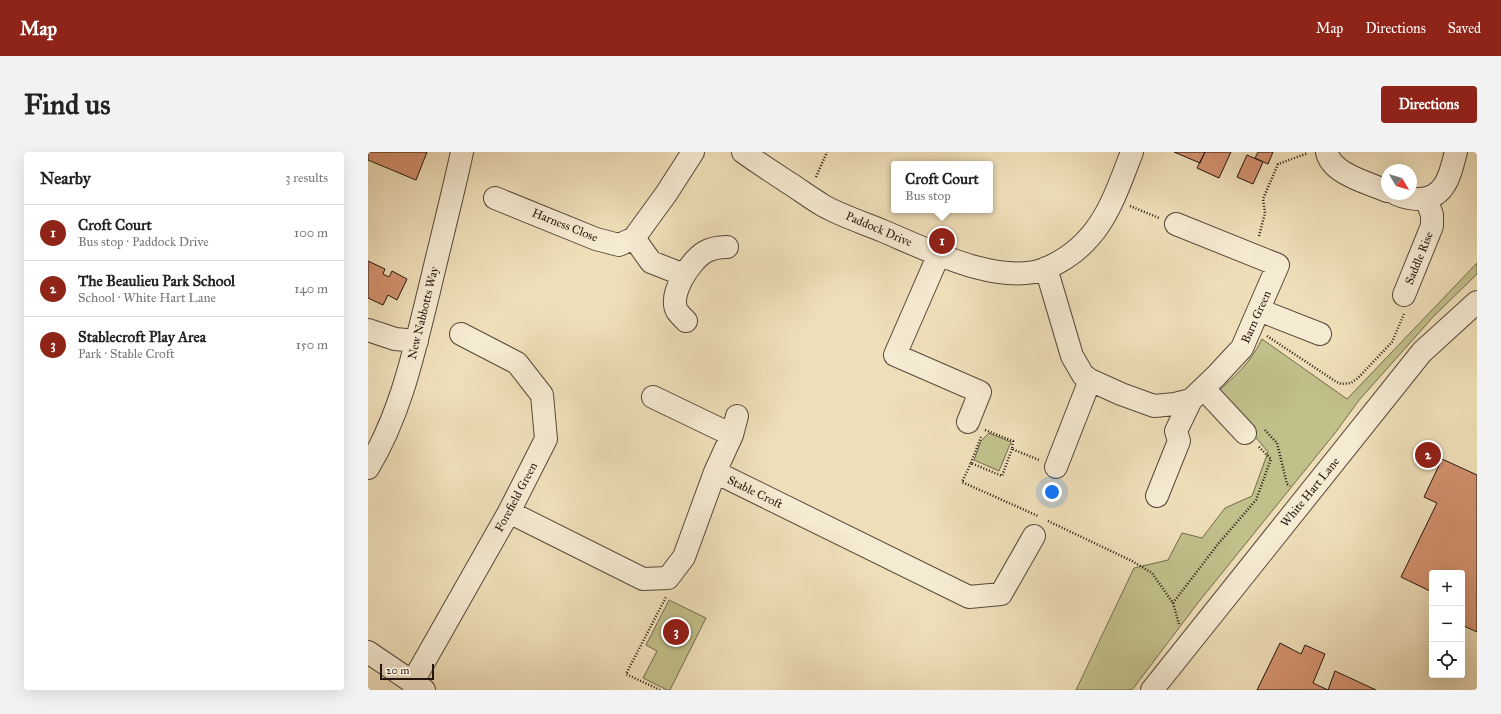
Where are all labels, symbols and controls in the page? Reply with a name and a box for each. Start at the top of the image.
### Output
text: Map [20,17,57,40]
text: Map [1316,20,1343,37]
text: Directions [1365,20,1426,37]
text: Saved [1448,20,1481,37]
button: Directions [1381,86,1477,123]
text: Find us [24,87,110,122]
popup [891,161,993,213]
north arrow [1381,164,1417,200]
text: Nearby [40,168,91,189]
text: 3 results [285,170,328,186]
text: Croft Court [905,170,979,188]
text: Bus stop [905,188,951,204]
street label: Harness Close [530,205,600,245]
street label: Paddock Drive [844,209,914,249]
text: Croft Court [78,216,152,234]
text: 1 [50,225,56,241]
text: 100 m [294,225,328,241]
pin: 1 [929,226,955,256]
street label: Saddle Rise [1402,229,1436,287]
text: Bus stop · Paddock Drive [78,234,209,250]
street label: New Nabbotts Way [405,265,441,361]
text: The Beaulieu Park School [78,272,235,290]
text: 2 [50,281,56,297]
text: 140 m [294,281,328,297]
street label: Barn Green [1238,288,1274,346]
text: School · White Hart Lane [78,290,216,306]
text: Stablecroft Play Area [78,328,206,346]
text: 3 [50,337,56,353]
text: 150 m [296,337,328,353]
text: Park · Stable Croft [78,346,175,362]
pin: 2 [1415,440,1441,470]
street label: White Hart Lane [1278,454,1342,530]
street label: Forefield Green [492,459,540,534]
street label: Stable Croft [725,473,786,512]
your location [1042,482,1062,502]
map controls [1429,570,1465,678]
button: + [1429,570,1465,606]
button: − [1429,606,1465,642]
pin: 3 [663,617,689,647]
button: locate [1429,642,1465,678]
scale bar [380,662,434,681]
text: 20 m [386,664,409,677]

